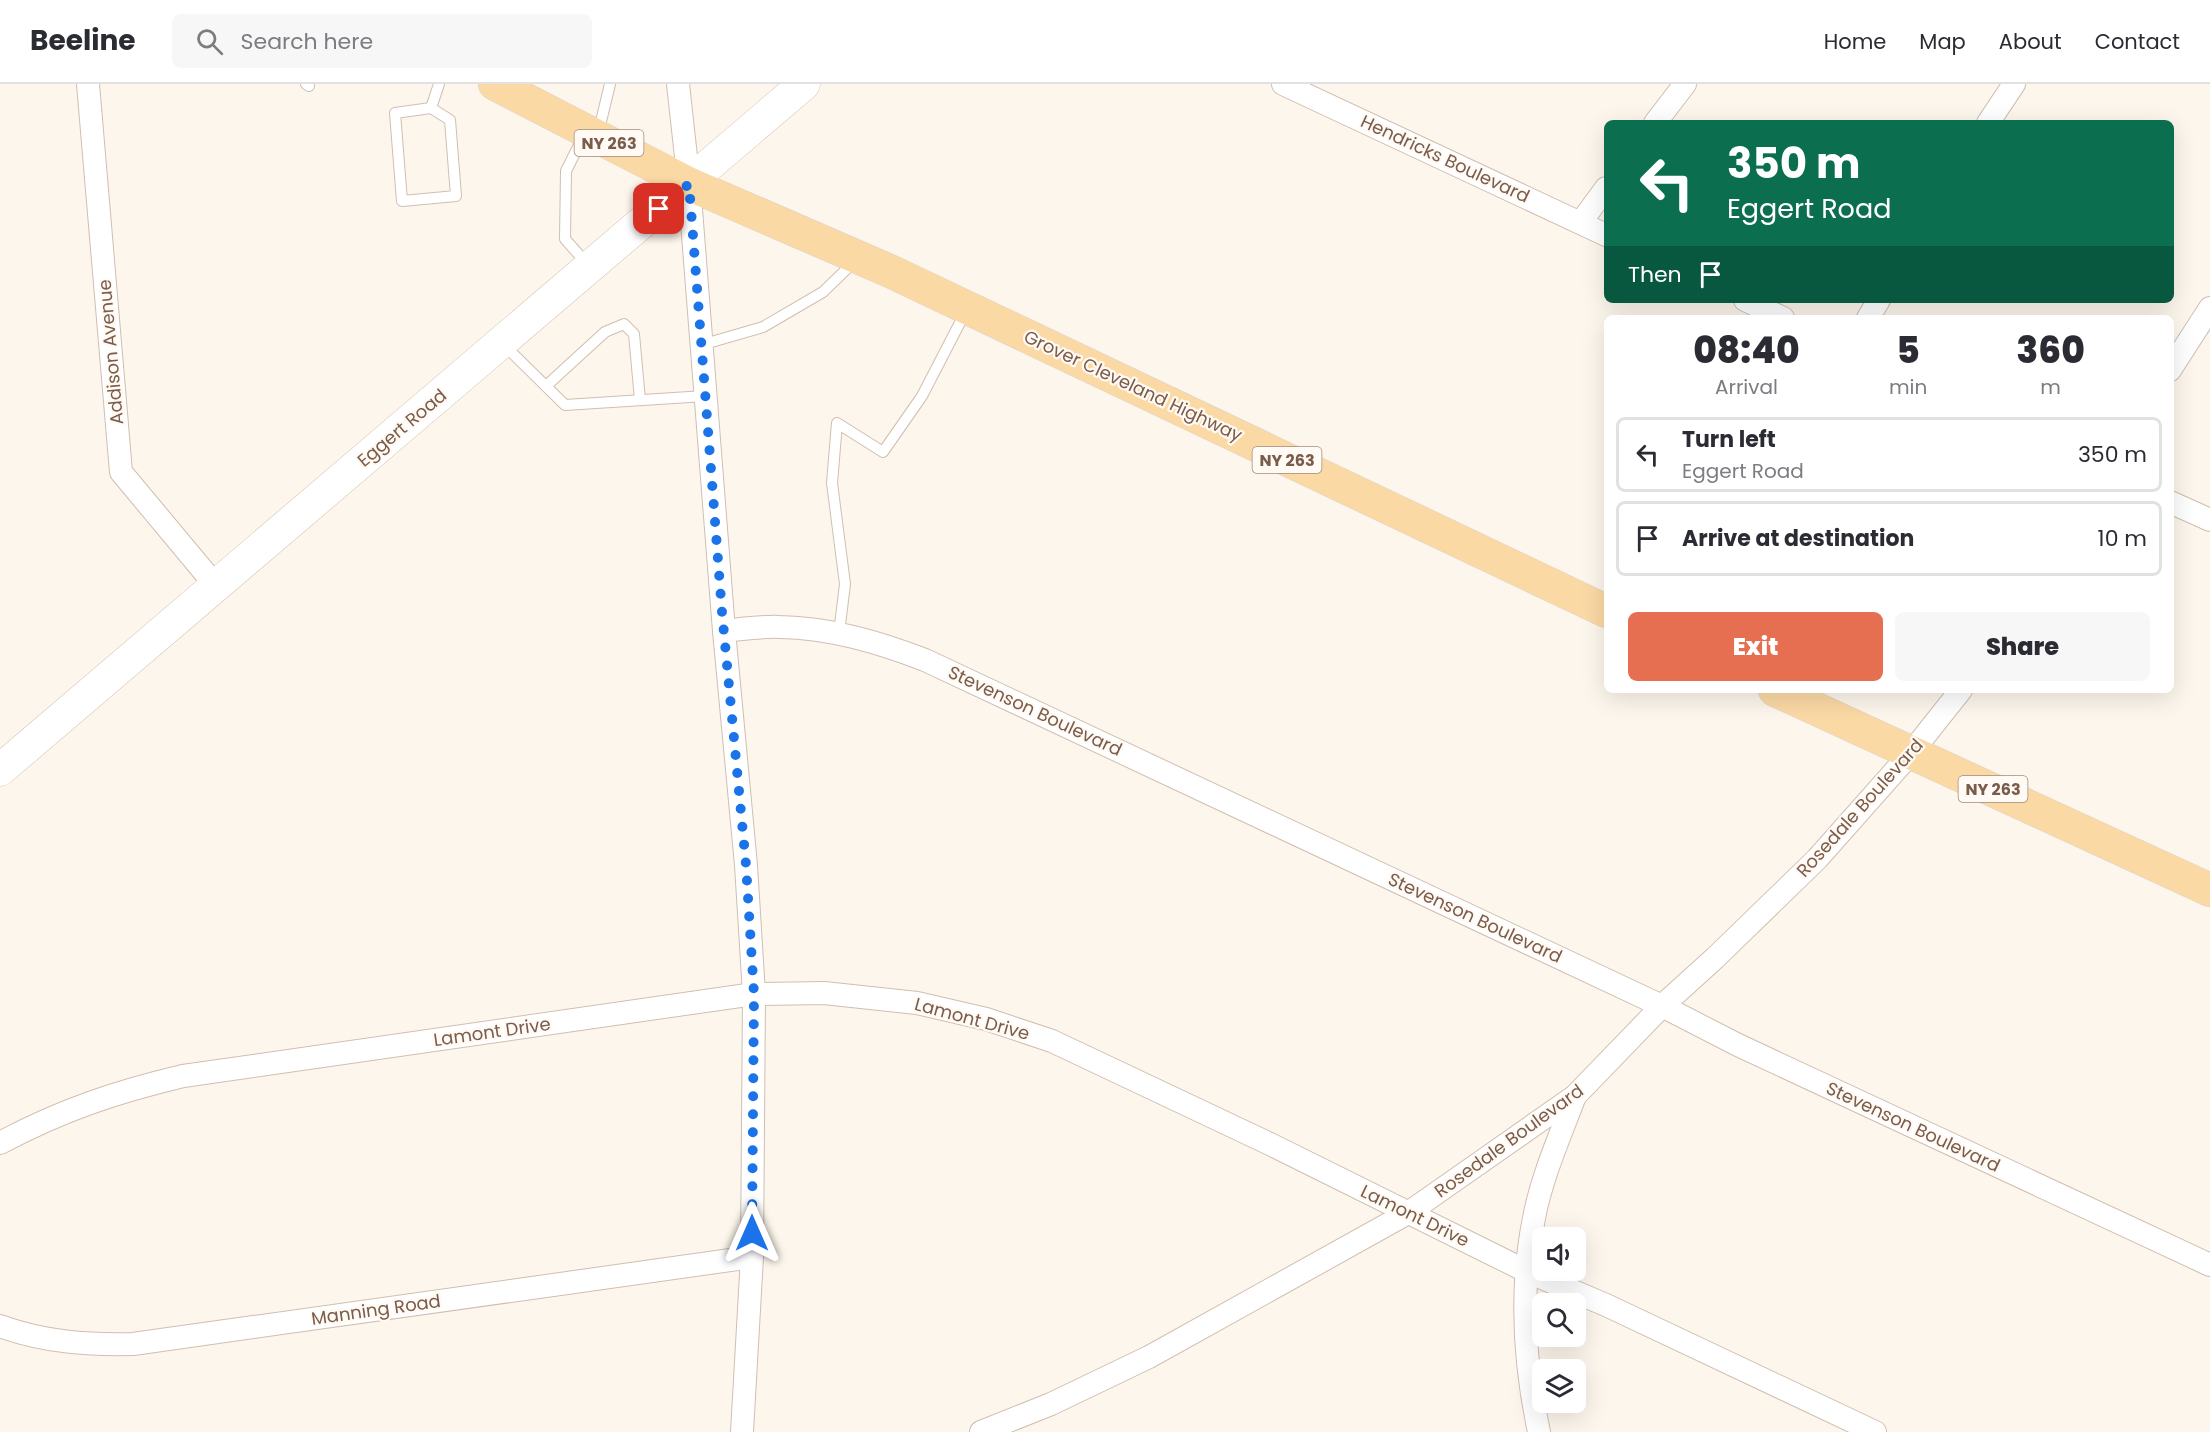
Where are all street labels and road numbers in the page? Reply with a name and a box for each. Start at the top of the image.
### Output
street label: Hendricks Boulevard [1357,108,1534,209]
road number: NY 263 [574,130,644,156]
street label: Addison Avenue [92,278,129,426]
street label: Grover Cleveland Highway [1020,324,1247,447]
street label: Eggert Road [352,383,452,472]
road number: NY 263 [1252,447,1322,473]
street label: Stevenson Boulevard [944,659,1126,762]
street label: Rosedale Boulevard [1791,733,1929,882]
road number: NY 263 [1958,776,2028,802]
street label: Stevenson Boulevard [1384,866,1566,969]
street label: Lamont Drive [912,991,1032,1046]
street label: Lamont Drive [432,1011,552,1052]
street label: Stevenson Boulevard [1822,1075,2004,1178]
street label: Rosedale Boulevard [1429,1078,1588,1203]
street label: Lamont Drive [1357,1178,1474,1253]
street label: Manning Road [310,1288,442,1331]

